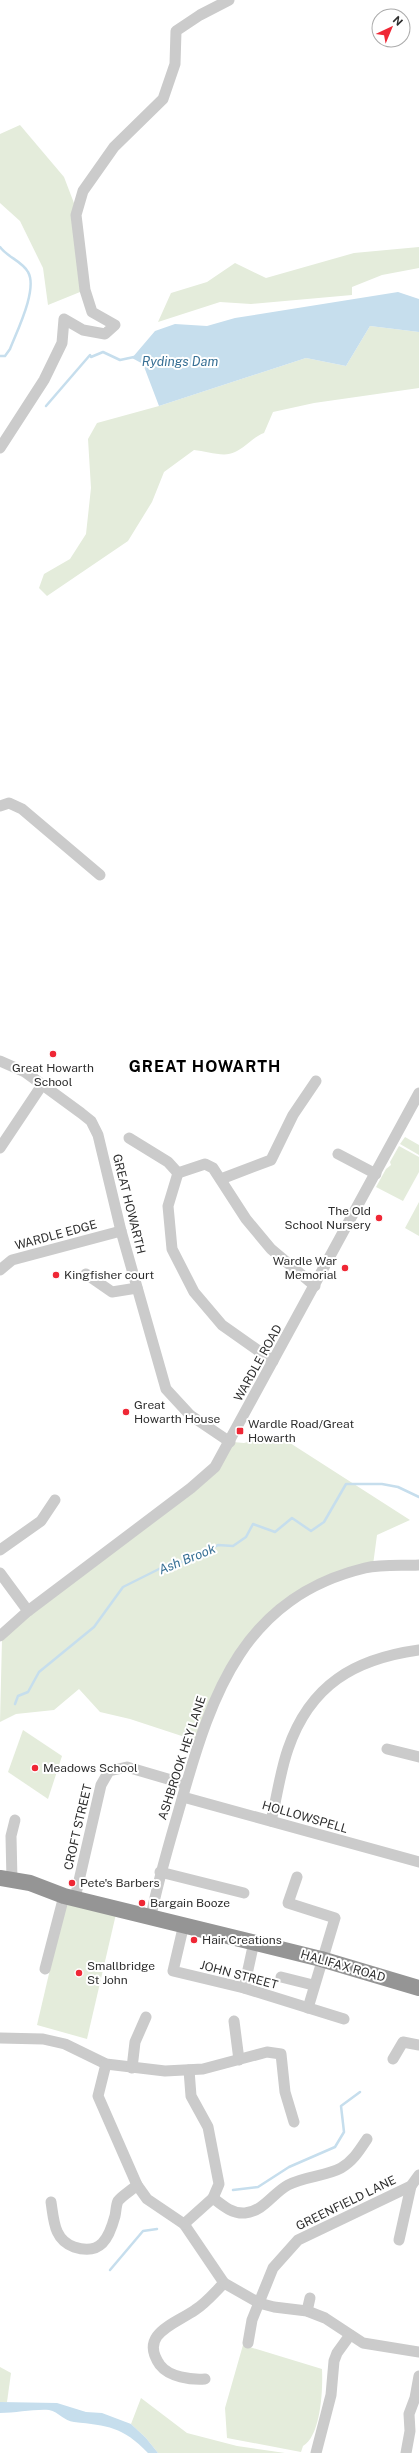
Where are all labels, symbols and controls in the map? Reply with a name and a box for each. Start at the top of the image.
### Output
north arrow [371,8,411,48]
text: N [391,14,405,28]
water label: Rydings Dam [142,354,218,369]
marker: Great Howarth School [48,1049,58,1059]
district label: GREAT HOWARTH [129,1057,281,1076]
place label: Great Howarth School [12,1061,94,1089]
street label: GREAT HOWARTH [110,1153,148,1255]
place label: The Old School Nursery [285,1204,372,1232]
marker: The Old School Nursery [374,1213,384,1223]
street label: WARDLE EDGE [13,1217,99,1253]
place label: Wardle War Memorial [273,1254,337,1282]
marker: Wardle War Memorial [340,1263,350,1273]
place label: Kingfisher court [64,1268,154,1282]
marker: Kingfisher court [51,1270,61,1280]
street label: WARDLE ROAD [231,1322,285,1404]
place label: Great Howarth House [134,1398,221,1426]
marker: Great Howarth House [121,1407,131,1417]
place label: Wardle Road/Great Howarth [248,1417,354,1445]
marker: Wardle Road/Great Howarth [235,1426,245,1436]
water label: Ash Brook [156,1541,218,1577]
street label: ASHBROOK HEY LANE [155,1694,209,1822]
place label: Meadows School [43,1761,138,1775]
marker: Meadows School [30,1763,40,1773]
street label: CROFT STREET [61,1783,95,1871]
street label: HOLLOWSPELL [261,1798,350,1836]
place label: Pete's Barbers [80,1876,160,1890]
marker: Pete's Barbers [67,1878,77,1888]
place label: Bargain Booze [150,1896,230,1910]
marker: Bargain Booze [137,1898,147,1908]
place label: Hair Creations [202,1933,282,1947]
marker: Hair Creations [189,1935,199,1945]
street label: HALIFAX ROAD [299,1947,387,1985]
street label: JOHN STREET [199,1958,279,1992]
place label: Smallbridge St John [87,1959,155,1987]
marker: Smallbridge St John [74,1968,84,1978]
street label: GREENFIELD LANE [294,2173,398,2233]

